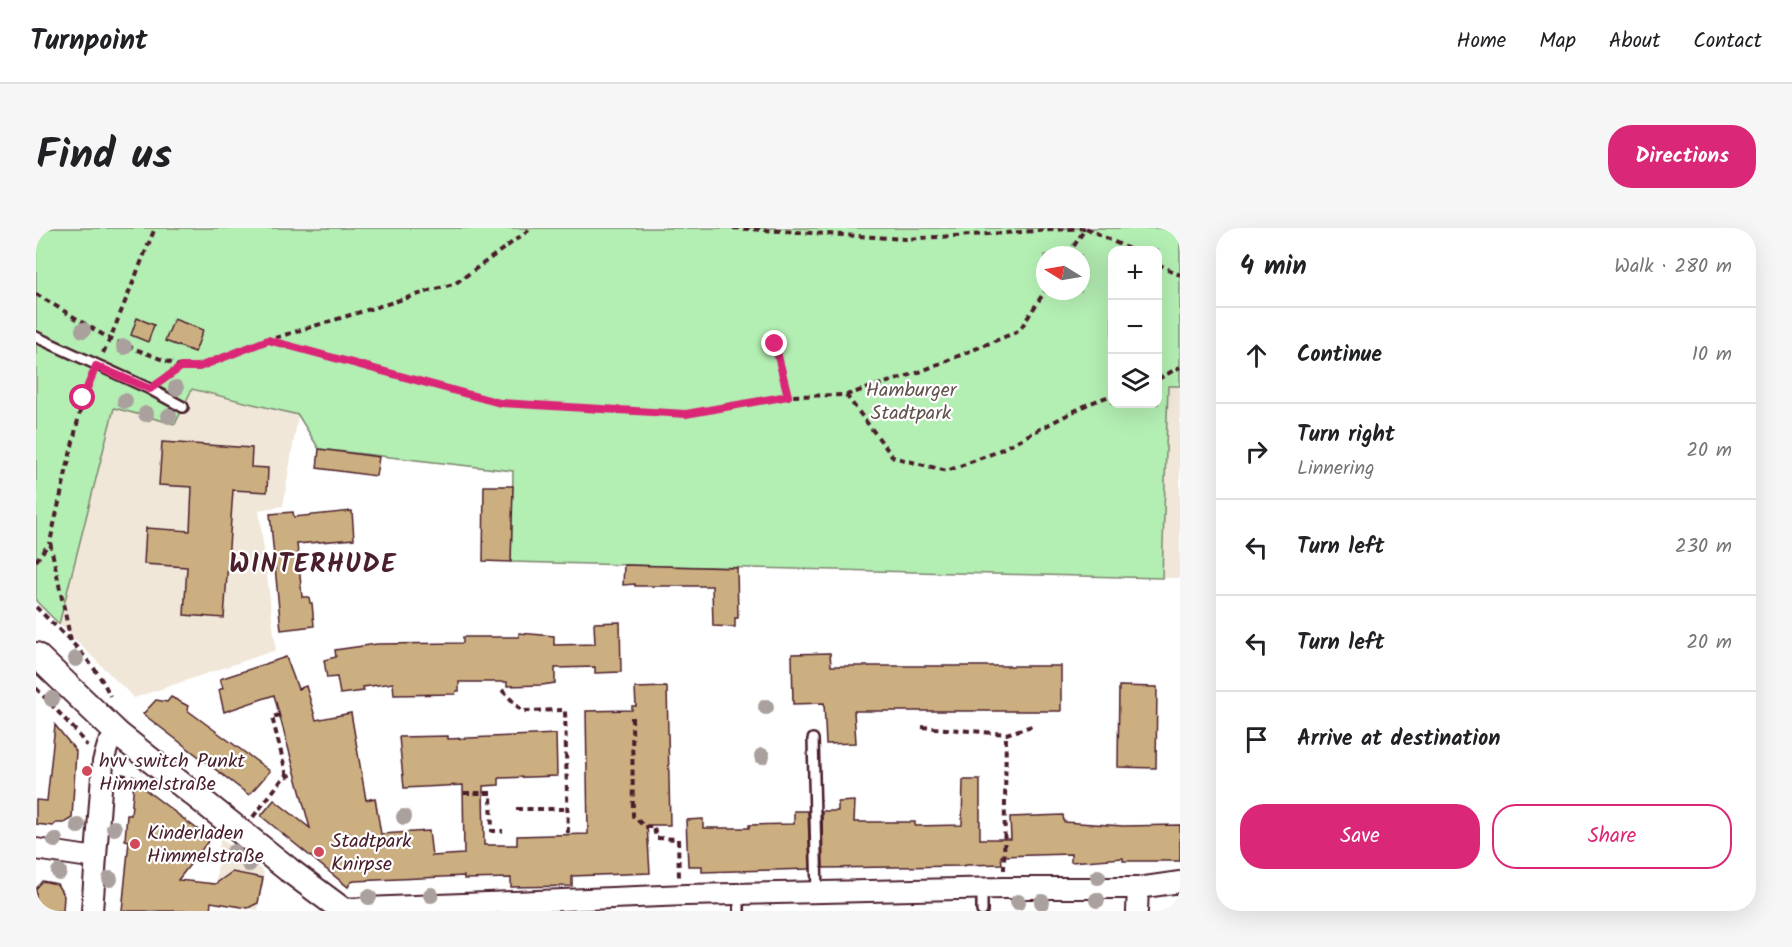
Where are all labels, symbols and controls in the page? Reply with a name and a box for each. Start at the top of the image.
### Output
text: Turnpoint [30,19,148,64]
text: Home [1457,25,1506,58]
text: Map [1539,25,1576,58]
text: About [1609,25,1660,58]
text: Contact [1693,25,1762,58]
text: Find us [36,123,172,190]
button: Directions [1608,125,1756,188]
north arrow [1036,246,1090,300]
map controls [1108,246,1162,408]
button: + [1108,246,1162,300]
text: 4 min [1240,246,1307,288]
text: Walk · 280 m [1614,251,1732,283]
button: − [1108,300,1162,354]
route end [761,330,787,356]
text: Continue [1297,338,1382,373]
icon: ahead [1240,339,1273,372]
text: 10 m [1692,339,1732,371]
button: layers [1108,354,1162,408]
park label: Hamburger Stadtpark [866,375,958,430]
route start [69,384,95,410]
text: Turn right [1297,418,1395,453]
icon: right [1240,435,1273,468]
text: 20 m [1686,435,1732,467]
text: Linnering [1297,453,1375,485]
text: Turn left [1297,530,1384,565]
icon: left [1240,531,1273,564]
text: 230 m [1675,531,1732,563]
district label: WINTERHUDE [229,544,397,586]
text: Turn left [1297,626,1384,661]
icon: left [1240,627,1273,660]
text: 20 m [1686,627,1732,659]
text: Arrive at destination [1297,722,1500,757]
icon: arrive [1240,723,1273,756]
place label: hvv switch Punkt Himmelstraße [99,746,245,801]
marker: hvv switch Punkt Himmelstraße [80,764,94,778]
button: Save [1240,804,1480,869]
button: Share [1492,804,1732,869]
place label: Kinderladen Himmelstraße [147,818,264,873]
place label: Stadtpark Knirpse [331,826,412,881]
marker: Kinderladen Himmelstraße [128,837,142,851]
marker: Stadtpark Knirpse [312,845,326,859]

